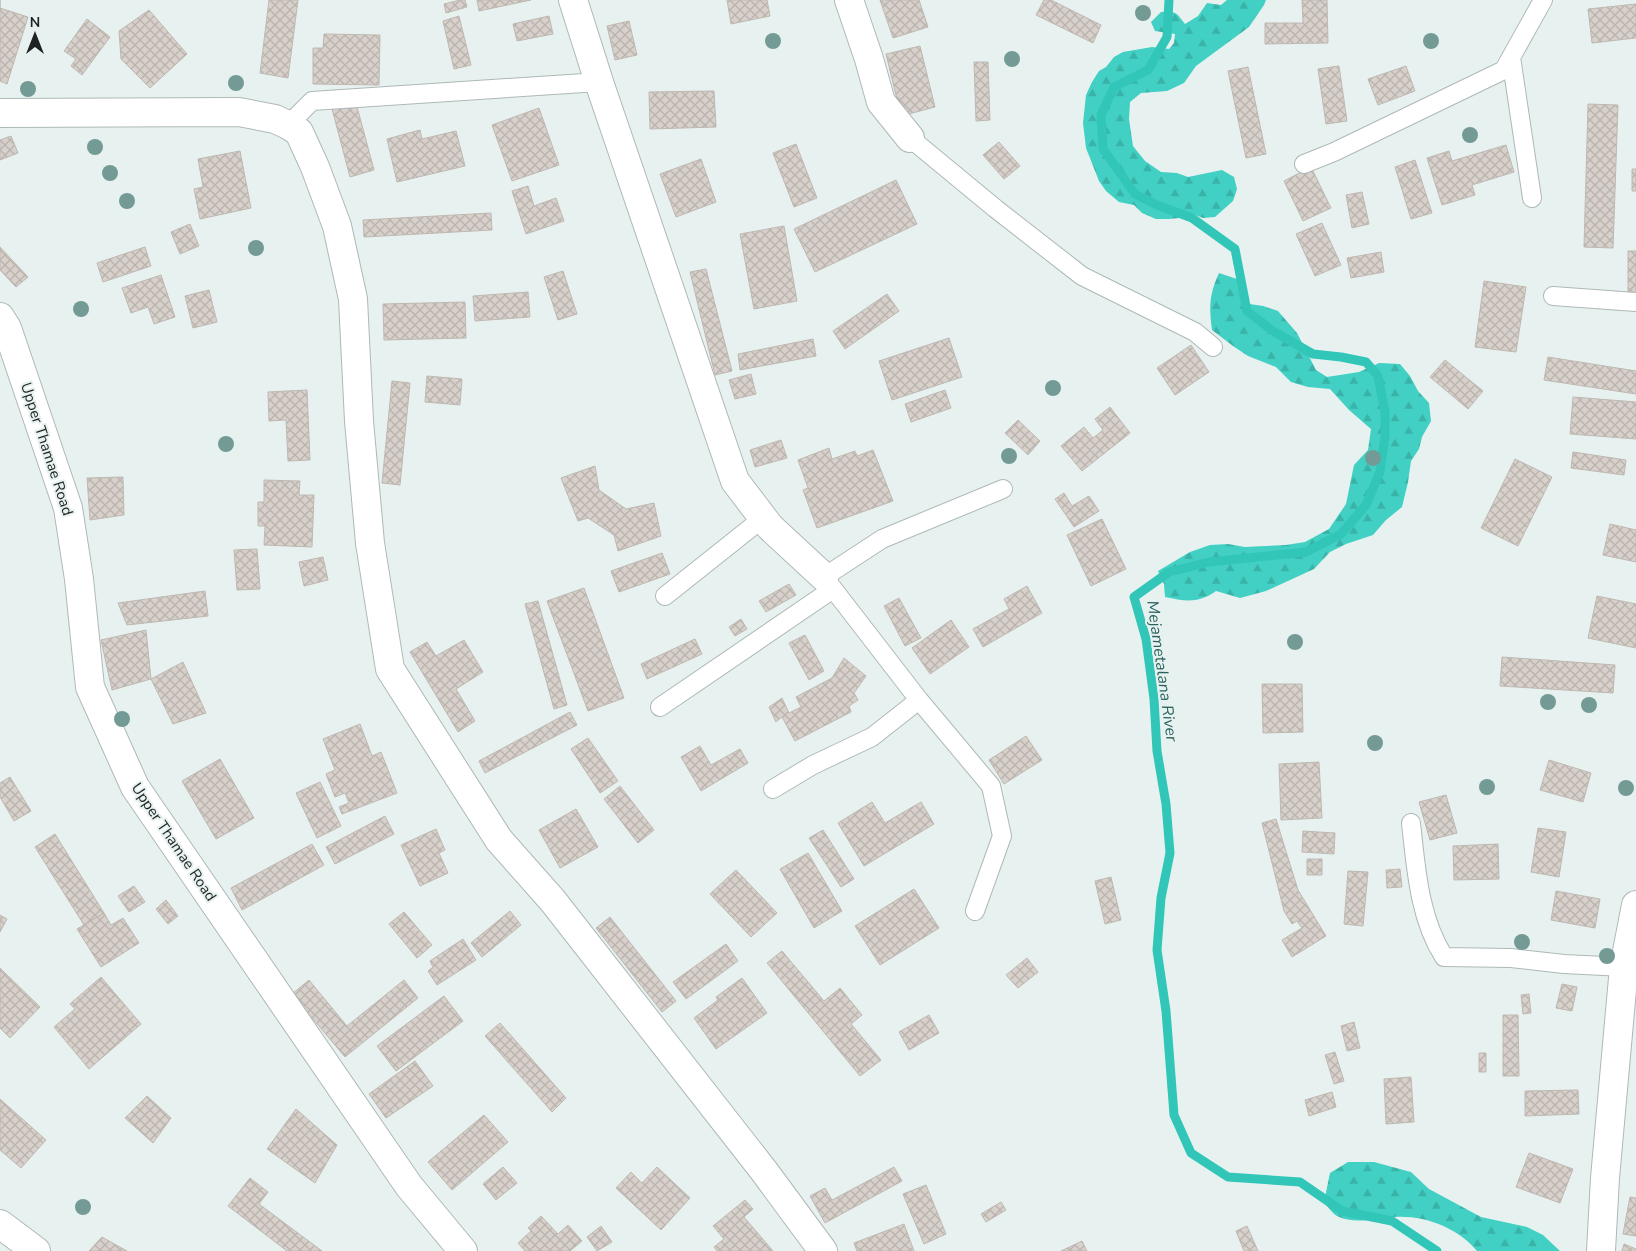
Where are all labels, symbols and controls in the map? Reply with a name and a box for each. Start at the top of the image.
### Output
north arrow [10,10,60,60]
text: N [30,13,40,32]
street label: Upper Thamae Road [16,380,78,518]
water label: Mejametalana River [1141,599,1183,744]
street label: Upper Thamae Road [127,779,221,905]

